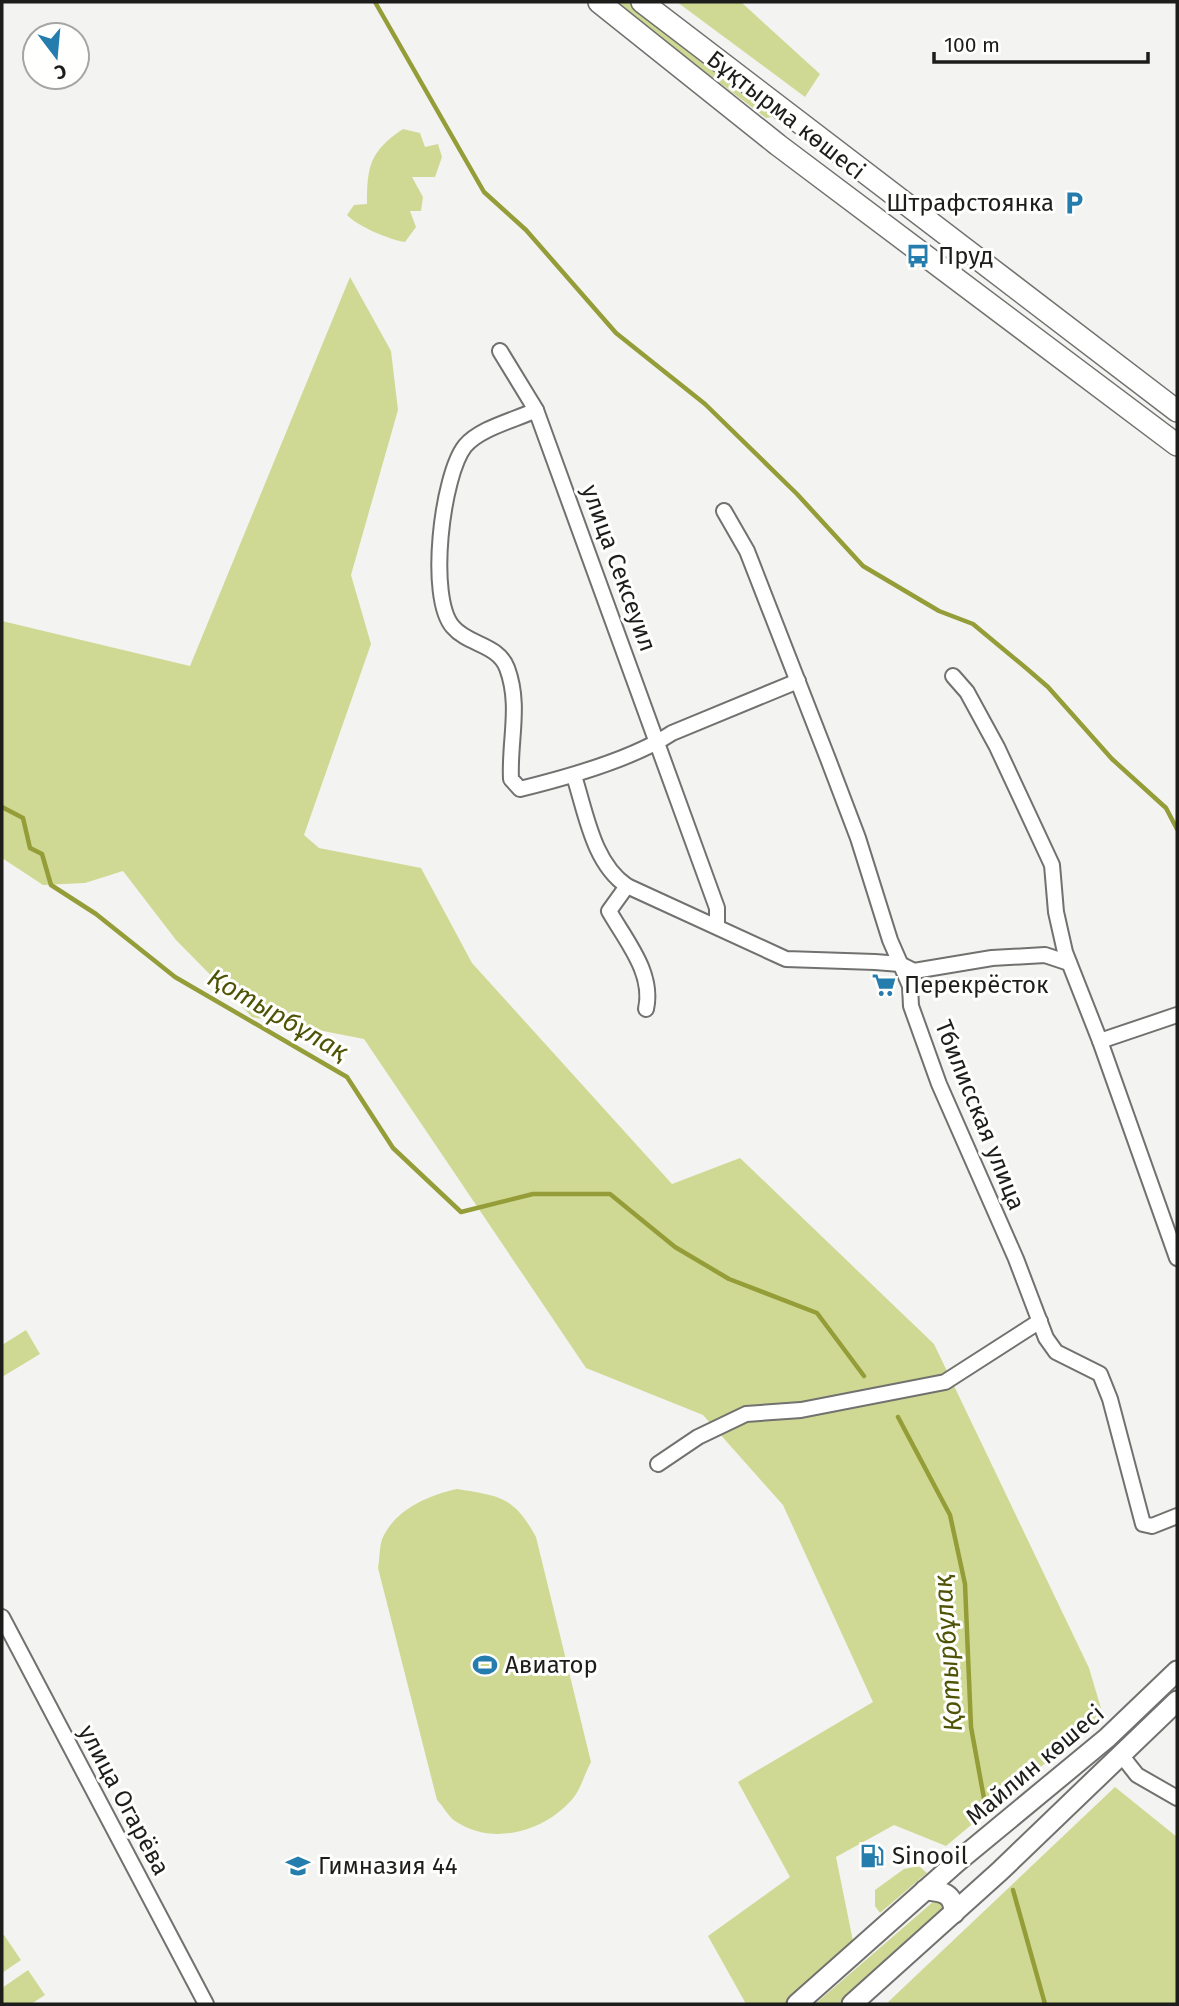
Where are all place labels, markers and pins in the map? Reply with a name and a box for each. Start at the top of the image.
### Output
place label: Штрафстоянка [886,189,1054,217]
parking icon: Штрафстоянка [1060,189,1088,217]
bus stop icon: Пруд [904,242,932,270]
place label: Пруд [938,242,993,270]
supermarket icon: Перекрёсток [870,971,898,999]
place label: Перекрёсток [904,971,1049,999]
sports icon: Авиатор [471,1651,499,1679]
place label: Авиатор [505,1651,598,1679]
fuel station icon: Sinooil [858,1842,886,1870]
place label: Sinooil [892,1842,968,1870]
school or university icon: Гимназия 44 [284,1852,312,1880]
place label: Гимназия 44 [318,1852,458,1880]

